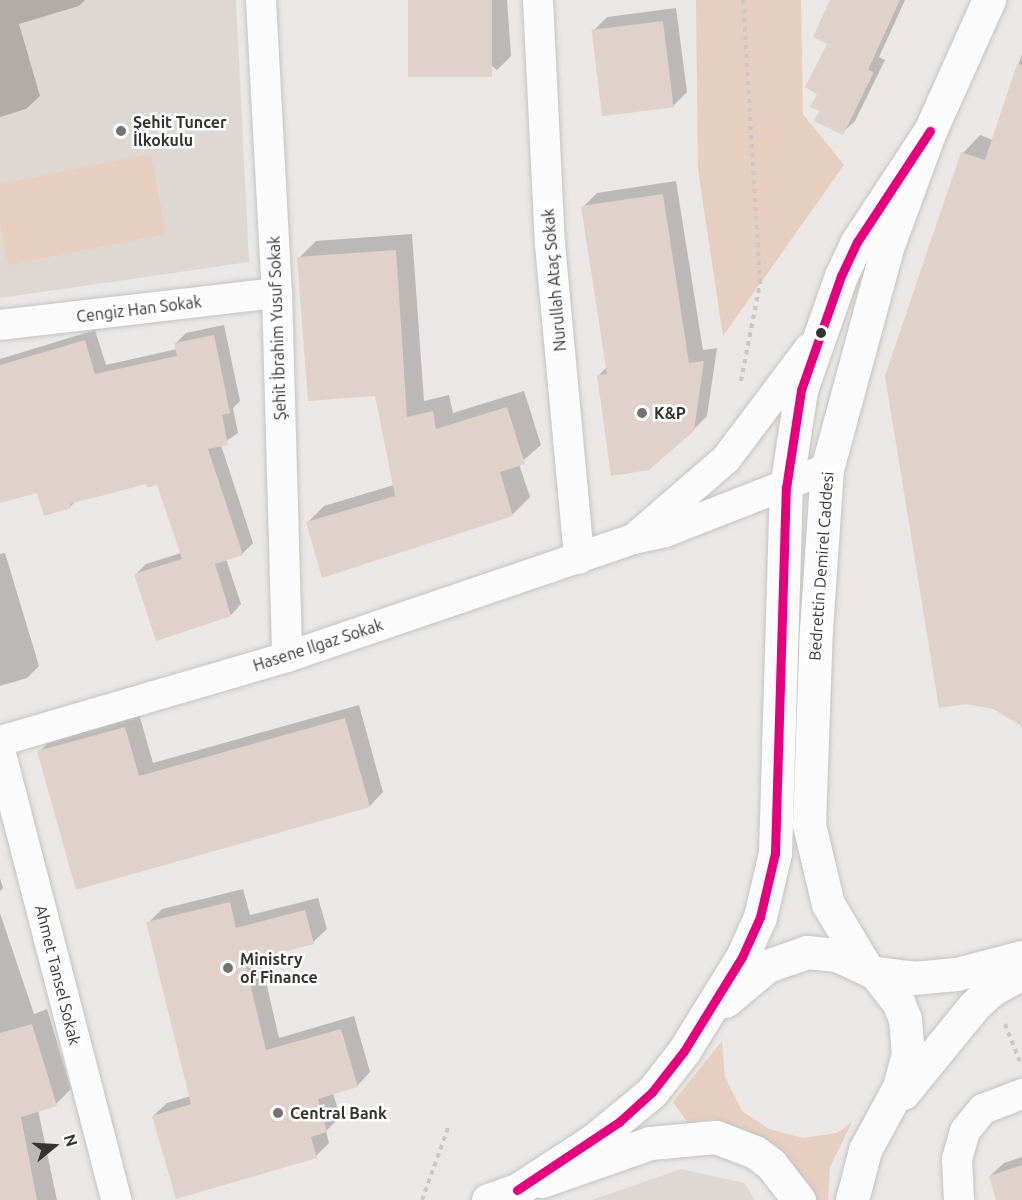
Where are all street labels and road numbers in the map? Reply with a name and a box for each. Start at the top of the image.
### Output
street label: Nurullah Ataç Sokak [538,208,570,352]
street label: Şehit İbrahim Yusuf Sokak [264,236,290,420]
street label: Cengiz Han Sokak [75,292,203,326]
street label: Bedrettin Demirel Caddesi [805,471,837,661]
street label: Hasene Ilgaz Sokak [251,615,385,675]
street label: Ahmet Tansel Sokak [31,903,85,1047]

